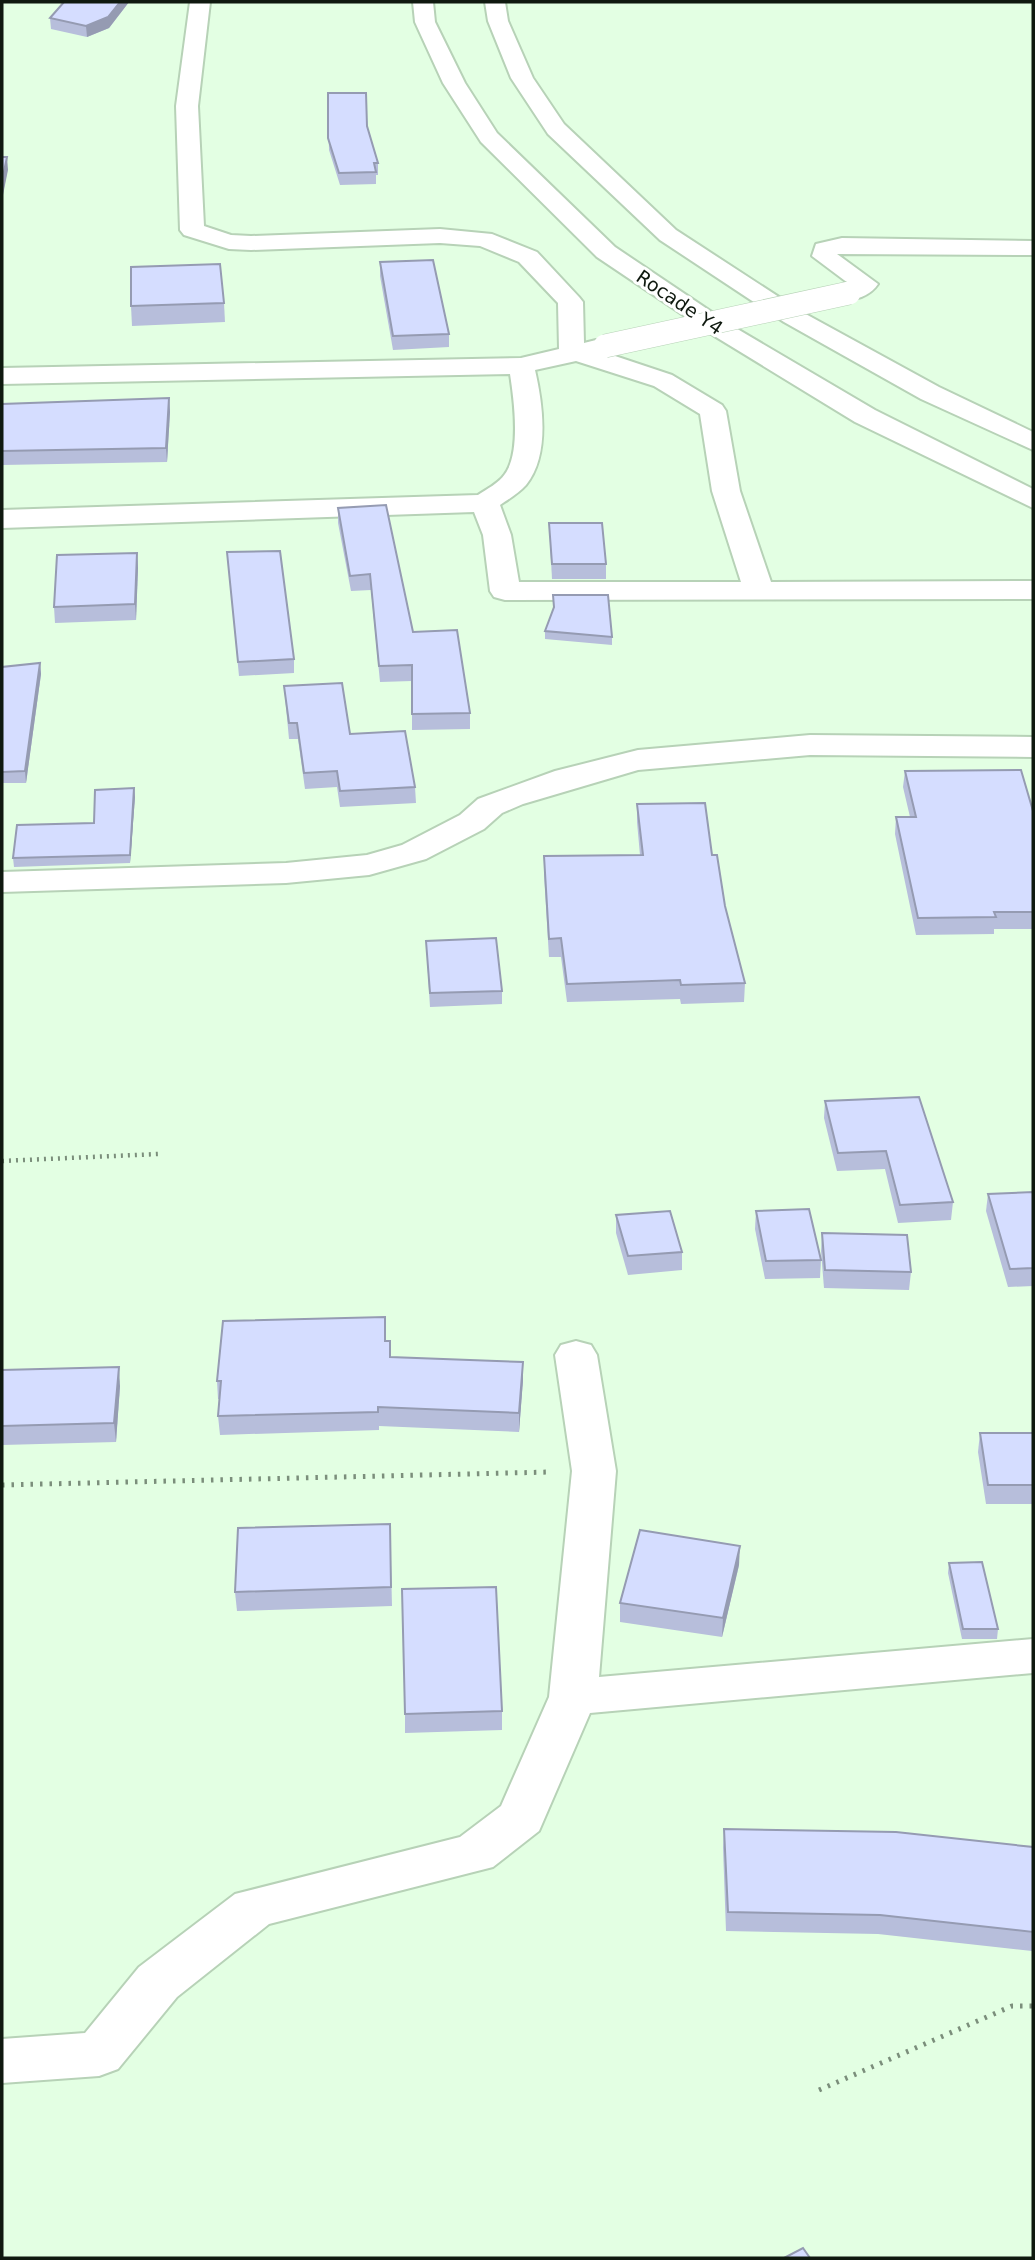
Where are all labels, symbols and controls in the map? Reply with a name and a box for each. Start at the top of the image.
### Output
street label: Rocade Y4 [633,265,727,339]

